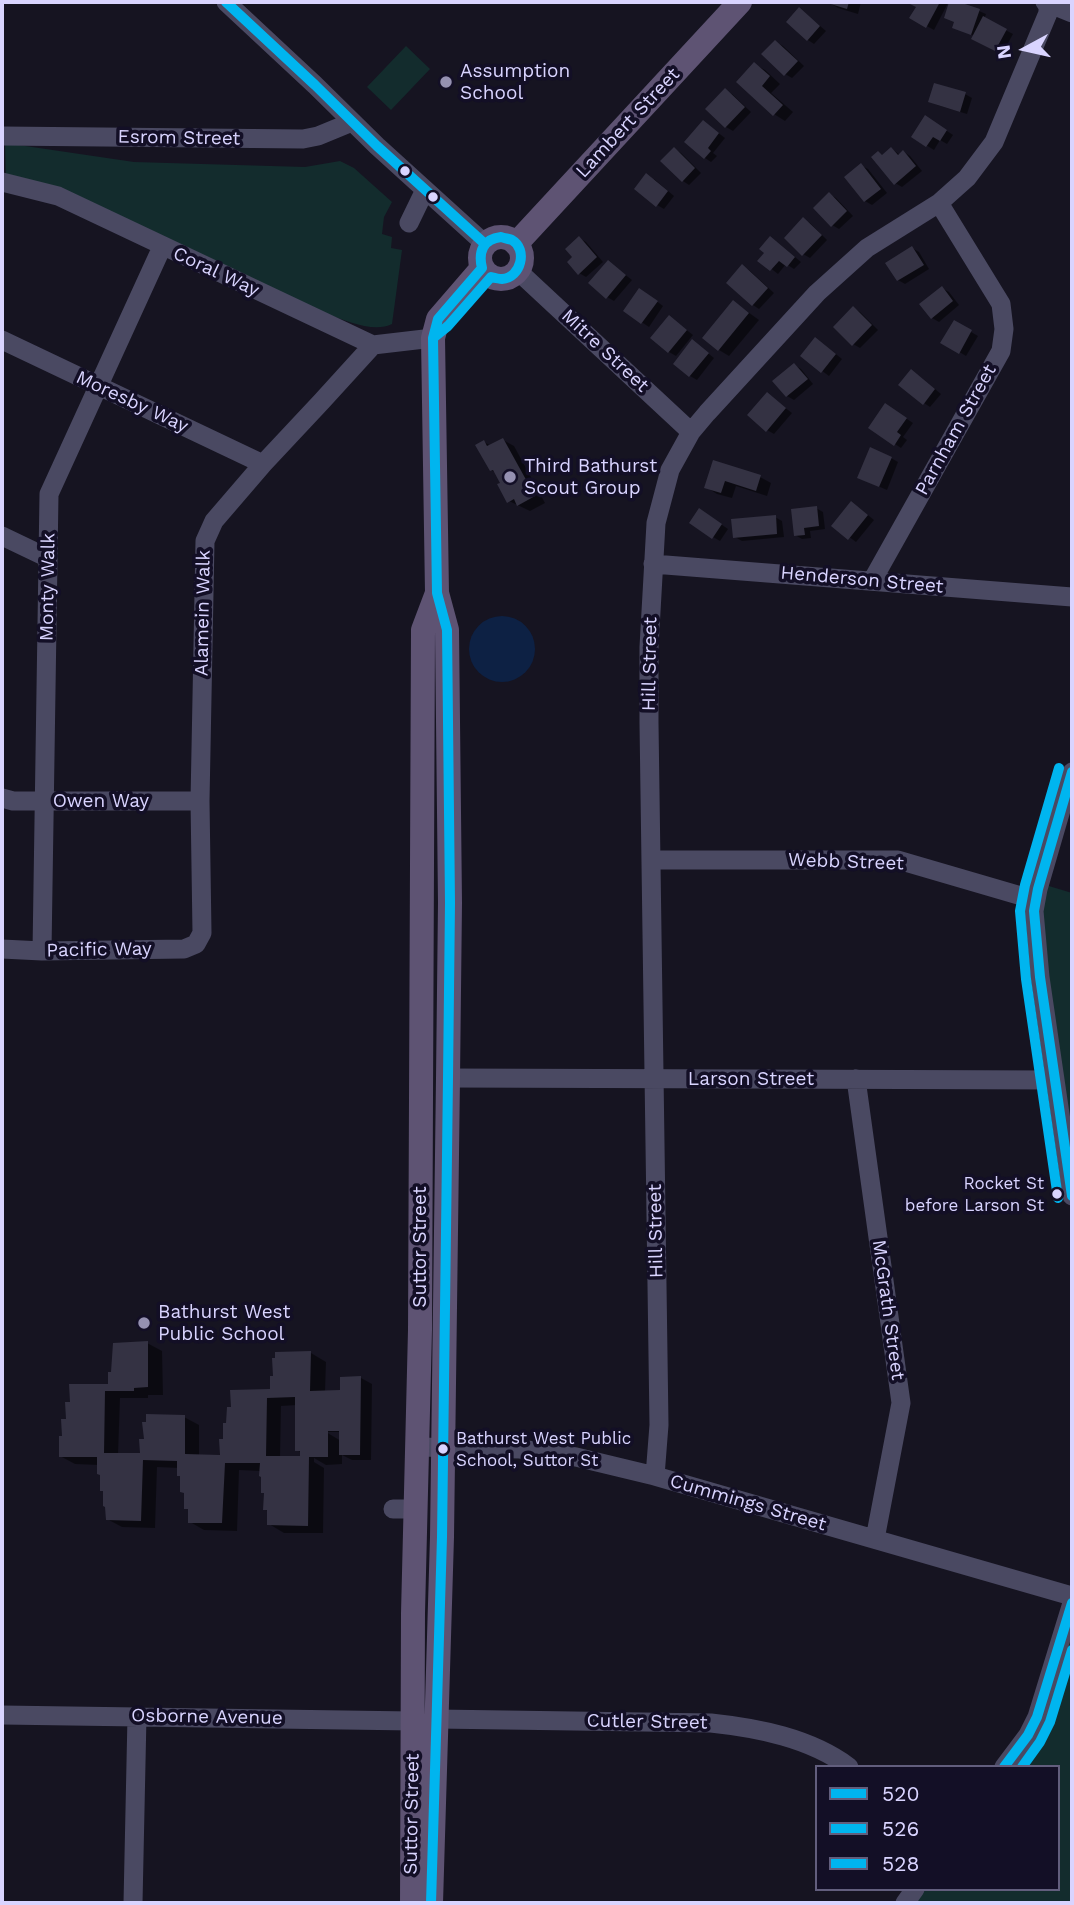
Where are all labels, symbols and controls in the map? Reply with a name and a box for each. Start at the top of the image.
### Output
north arrow [990,14,1060,84]
text: N [991,43,1016,61]
place label: Assumption School [460,60,570,104]
street label: Lambert Street [571,63,685,183]
marker: Assumption School [438,74,454,90]
street label: Esrom Street [117,126,241,150]
unlabelled marker [398,164,412,178]
unlabelled marker [426,190,440,204]
street label: Coral Way [169,242,263,302]
street label: Mitre Street [557,305,653,397]
street label: Parnham Street [911,361,1001,499]
street label: Moresby Way [72,366,192,438]
place label: Third Bathurst Scout Group [524,455,657,499]
marker: Third Bathurst Scout Group [502,469,518,485]
street label: Monty Walk [36,533,60,641]
street label: Alamein Walk [190,550,216,676]
street label: Henderson Street [780,562,944,598]
street label: Hill Street [638,617,662,711]
street label: Owen Way [53,790,149,812]
street label: Webb Street [788,849,904,875]
street label: Pacific Way [46,938,152,962]
street label: Larson Street [688,1068,814,1090]
place label: Rocket St before Larson St [905,1174,1044,1214]
street label: Hill Street [644,1184,668,1278]
street label: Suttor Street [409,1186,431,1308]
marker: Rocket St before Larson St [1050,1187,1064,1201]
street label: McGrath Street [867,1238,909,1382]
place label: Bathurst West Public School [158,1301,291,1345]
marker: Bathurst West Public School [136,1315,152,1331]
place label: Bathurst West Public School, Suttor St [456,1429,631,1469]
marker: Bathurst West Public School, Suttor St [436,1442,450,1456]
street label: Cummings Street [667,1470,829,1536]
street label: Osborne Avenue [131,1704,283,1730]
street label: Cutler Street [586,1710,708,1734]
street label: Suttor Street [400,1753,424,1875]
legend [815,1765,1060,1891]
text: 520 [882,1781,920,1806]
text: 526 [882,1816,919,1841]
text: 528 [882,1851,919,1876]

